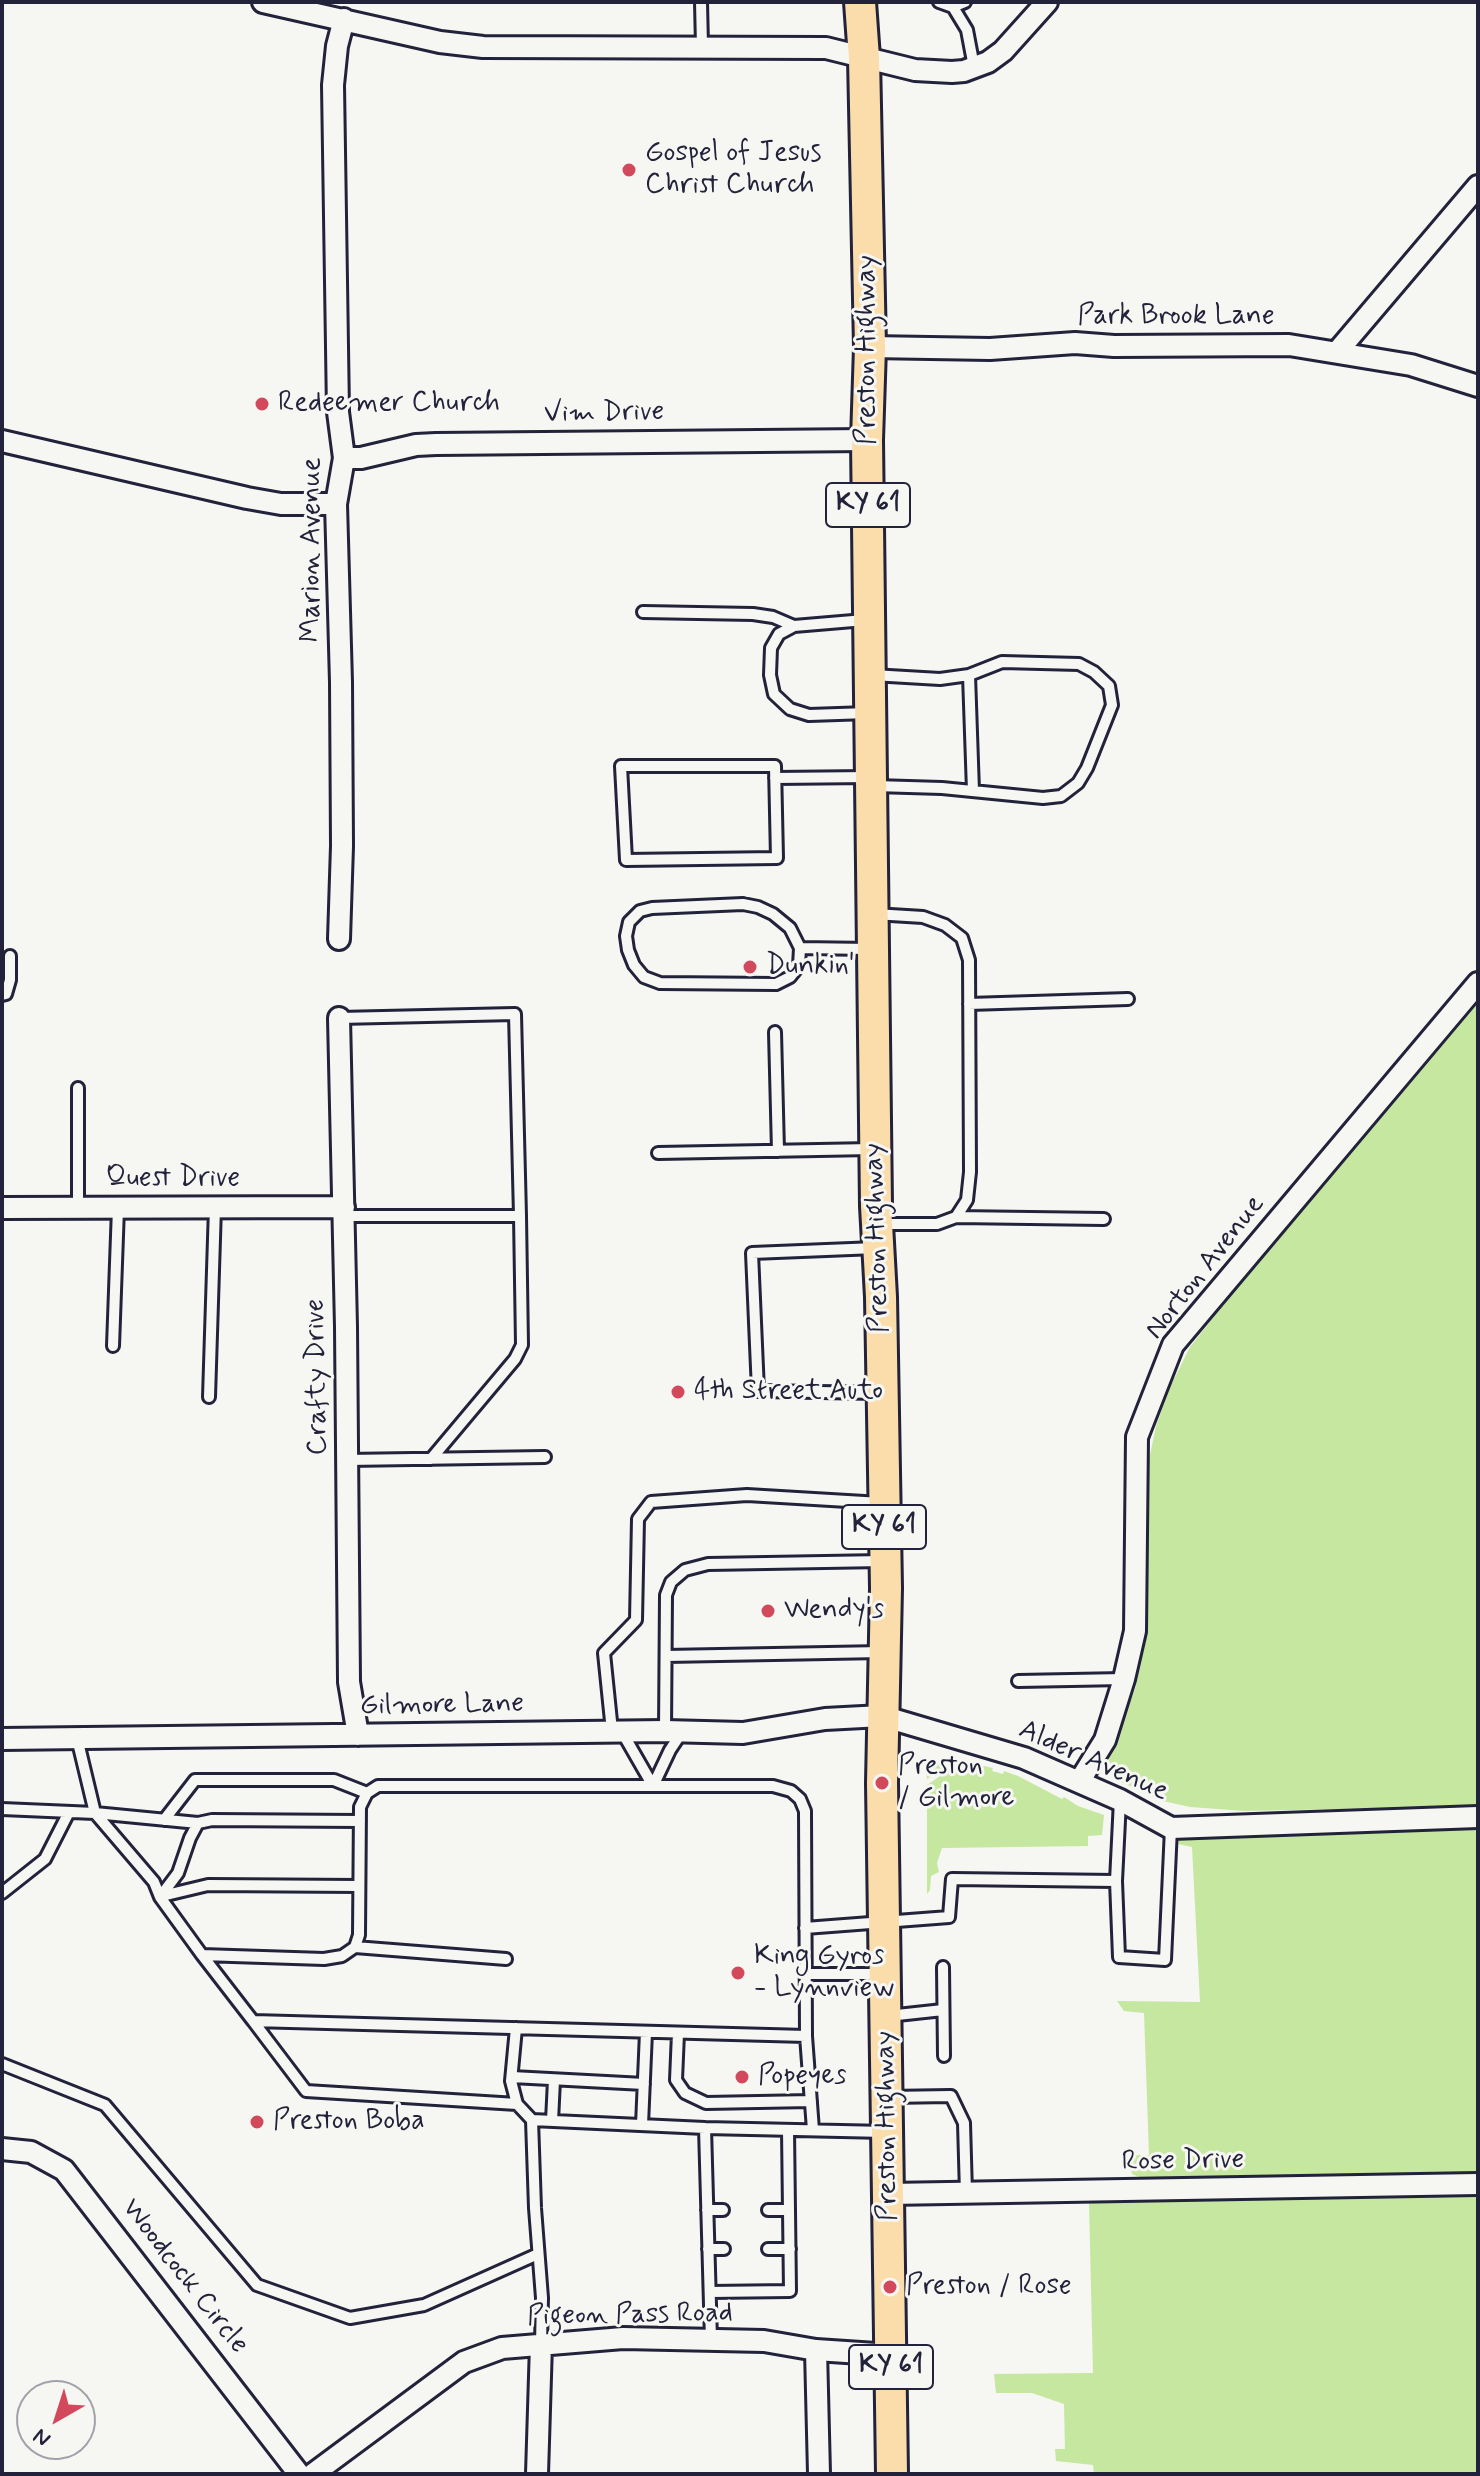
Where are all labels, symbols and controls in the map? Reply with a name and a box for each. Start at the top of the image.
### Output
place label: Gospel of Jesus Christ Church [645,137,822,203]
marker: Gospel of Jesus Christ Church [620,161,638,179]
street label: Preston Highway [851,255,885,445]
street label: Park Brook Lane [1077,300,1275,334]
place label: Redeemer Church [278,387,500,421]
marker: Redeemer Church [253,395,271,413]
street label: Vim Drive [544,396,664,432]
street label: Marion Avenue [296,457,330,643]
road number: KY 61 [826,483,910,527]
place label: Dunkin' [766,950,855,984]
marker: Dunkin' [741,958,759,976]
street label: Preston Highway [858,1142,898,1334]
street label: Quest Drive [106,1162,240,1196]
street label: Norton Avenue [1139,1189,1273,1347]
street label: Crafty Drive [300,1298,336,1456]
place label: 4th Street Auto [694,1375,883,1409]
marker: 4th Street Auto [669,1383,687,1401]
road number: KY 61 [842,1505,926,1549]
place label: Wendy's [784,1594,884,1628]
marker: Wendy's [759,1602,777,1620]
street label: Gilmore Lane [360,1688,524,1724]
street label: Alder Avenue [1013,1714,1173,1810]
place label: Preston / Gilmore [898,1750,1014,1816]
marker: Preston / Gilmore [873,1774,891,1792]
place label: King Gyros - Lynnview [754,1940,894,2006]
marker: King Gyros - Lynnview [729,1964,747,1982]
street label: Preston Highway [870,2031,906,2221]
place label: Popeyes [758,2060,847,2094]
marker: Popeyes [733,2068,751,2086]
place label: Preston Boba [273,2105,425,2139]
marker: Preston Boba [248,2113,266,2131]
street label: Rose Drive [1121,2144,1245,2180]
street label: Woodcock Circle [113,2193,255,2361]
place label: Preston / Rose [906,2270,1072,2304]
marker: Preston / Rose [881,2278,899,2296]
street label: Pigeon Pass Road [527,2297,733,2335]
road number: KY 61 [849,2345,933,2389]
north arrow [16,2380,96,2460]
text: N [28,2422,57,2453]

